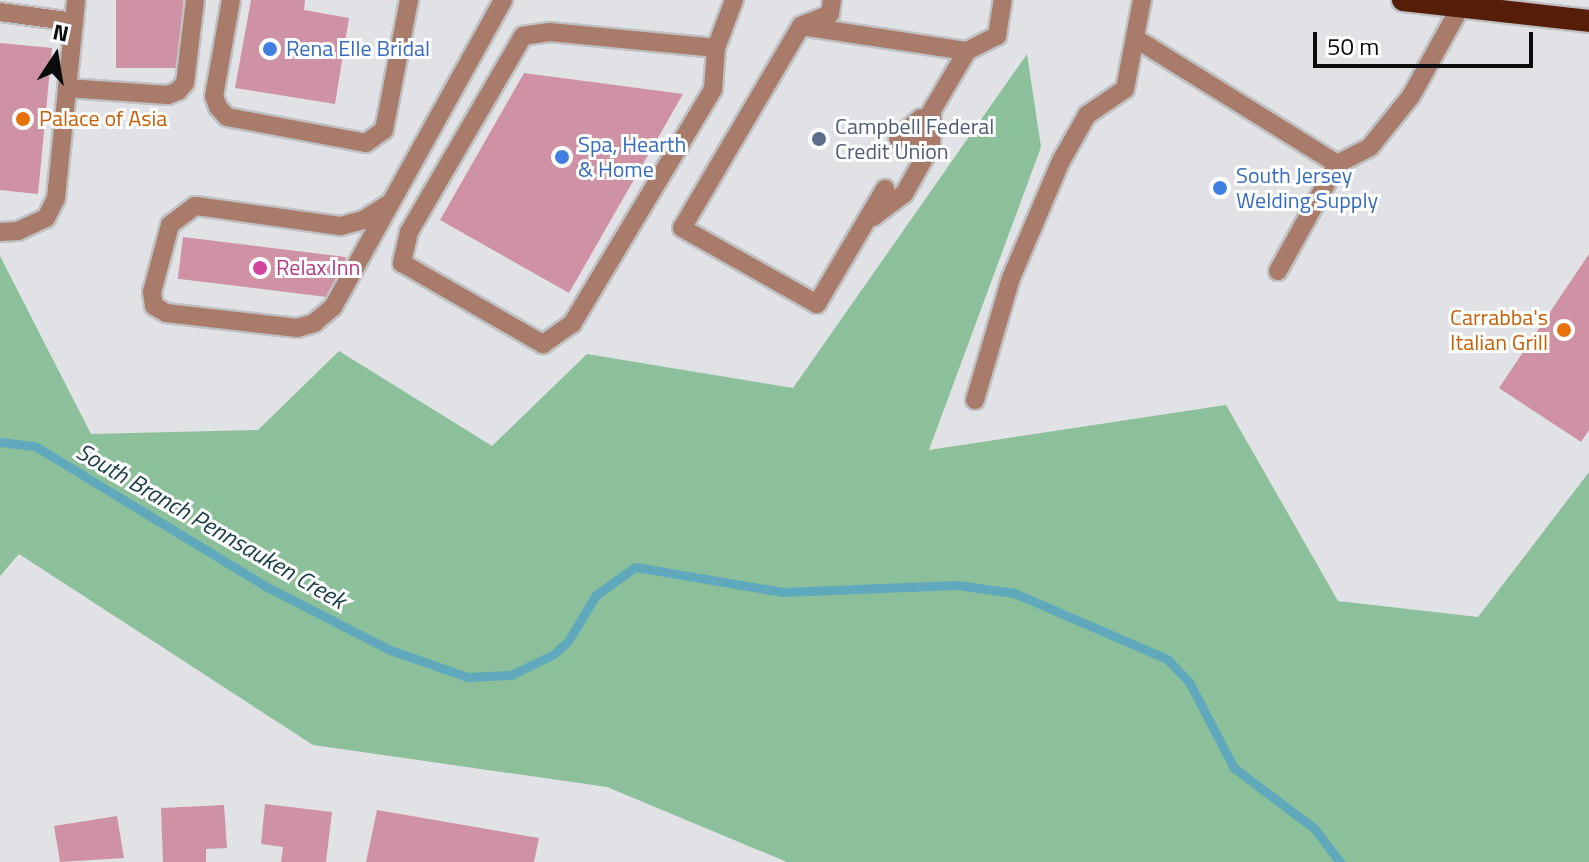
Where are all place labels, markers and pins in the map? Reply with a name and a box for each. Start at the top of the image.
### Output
place label: Rena Elle Bridal [286,36,430,62]
marker: Rena Elle Bridal [261,40,279,58]
place label: Palace of Asia [39,106,167,132]
marker: Palace of Asia [14,110,32,128]
place label: Campbell Federal Credit Union [835,113,994,164]
marker: Campbell Federal Credit Union [810,130,828,148]
place label: Spa, Hearth & Home [578,131,686,182]
marker: Spa, Hearth & Home [553,148,571,166]
place label: South Jersey Welding Supply [1236,162,1378,214]
marker: South Jersey Welding Supply [1211,179,1229,197]
place label: Relax Inn [276,255,360,281]
marker: Relax Inn [251,259,269,277]
place label: Carrabba's Italian Grill [1450,304,1548,356]
marker: Carrabba's Italian Grill [1555,321,1573,339]

